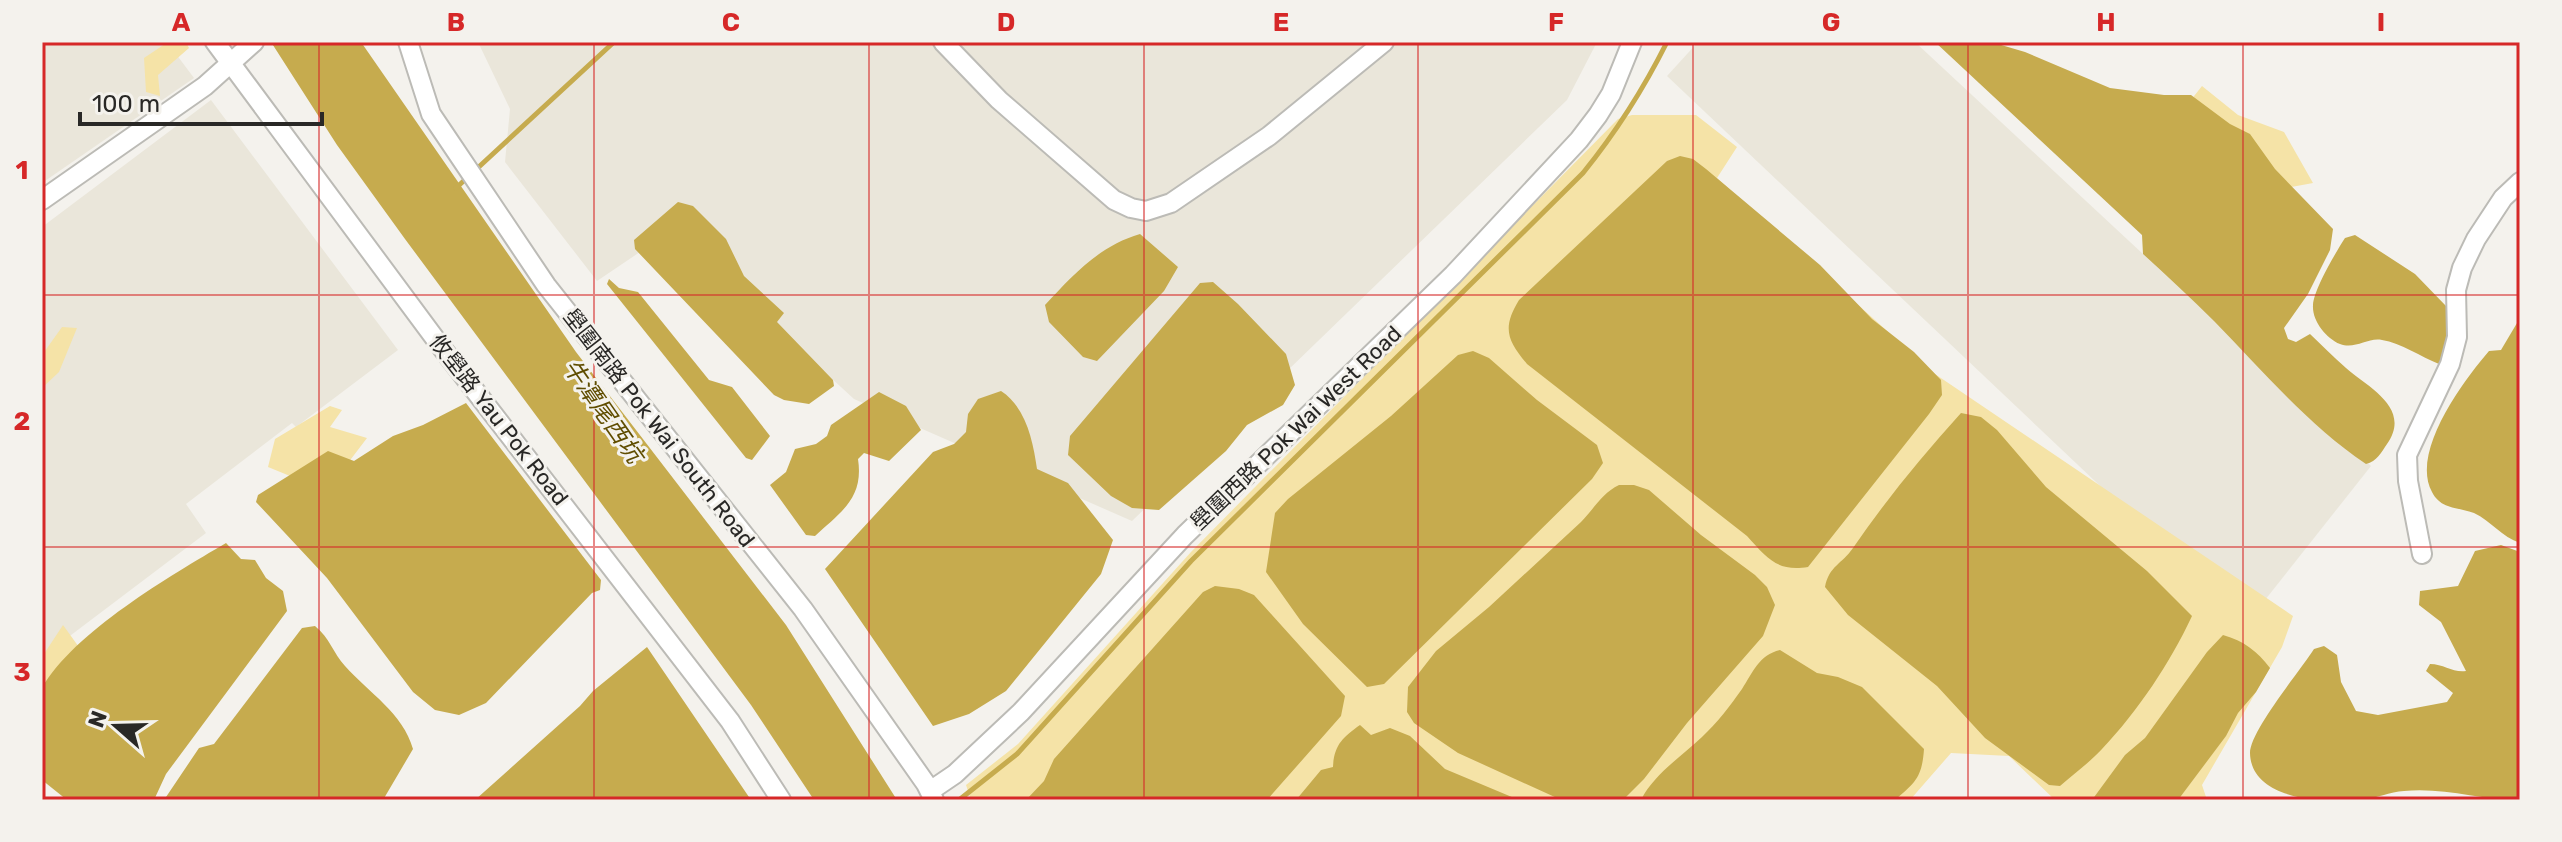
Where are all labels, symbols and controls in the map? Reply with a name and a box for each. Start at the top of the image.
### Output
text: A [172,7,191,38]
text: B [447,7,465,38]
text: C [722,7,740,38]
text: D [997,7,1015,38]
text: E [1273,7,1289,38]
text: F [1548,7,1564,38]
text: G [1822,7,1840,38]
text: H [2096,7,2116,38]
text: I [2377,7,2385,38]
scale bar [80,76,322,126]
text: 100 m [92,90,160,118]
text: 1 [16,155,28,186]
street label: 壆圍南路 Pok Wai South Road [557,303,761,553]
street label: 壆圍西路 Pok Wai West Road [1185,320,1407,536]
street label: 攸壆路 Yau Pok Road [424,329,574,511]
water label: 牛潭尾西坑 [557,354,651,471]
text: 2 [14,406,30,437]
text: 3 [13,657,31,688]
north arrow [76,686,156,766]
text: N [82,707,113,731]

